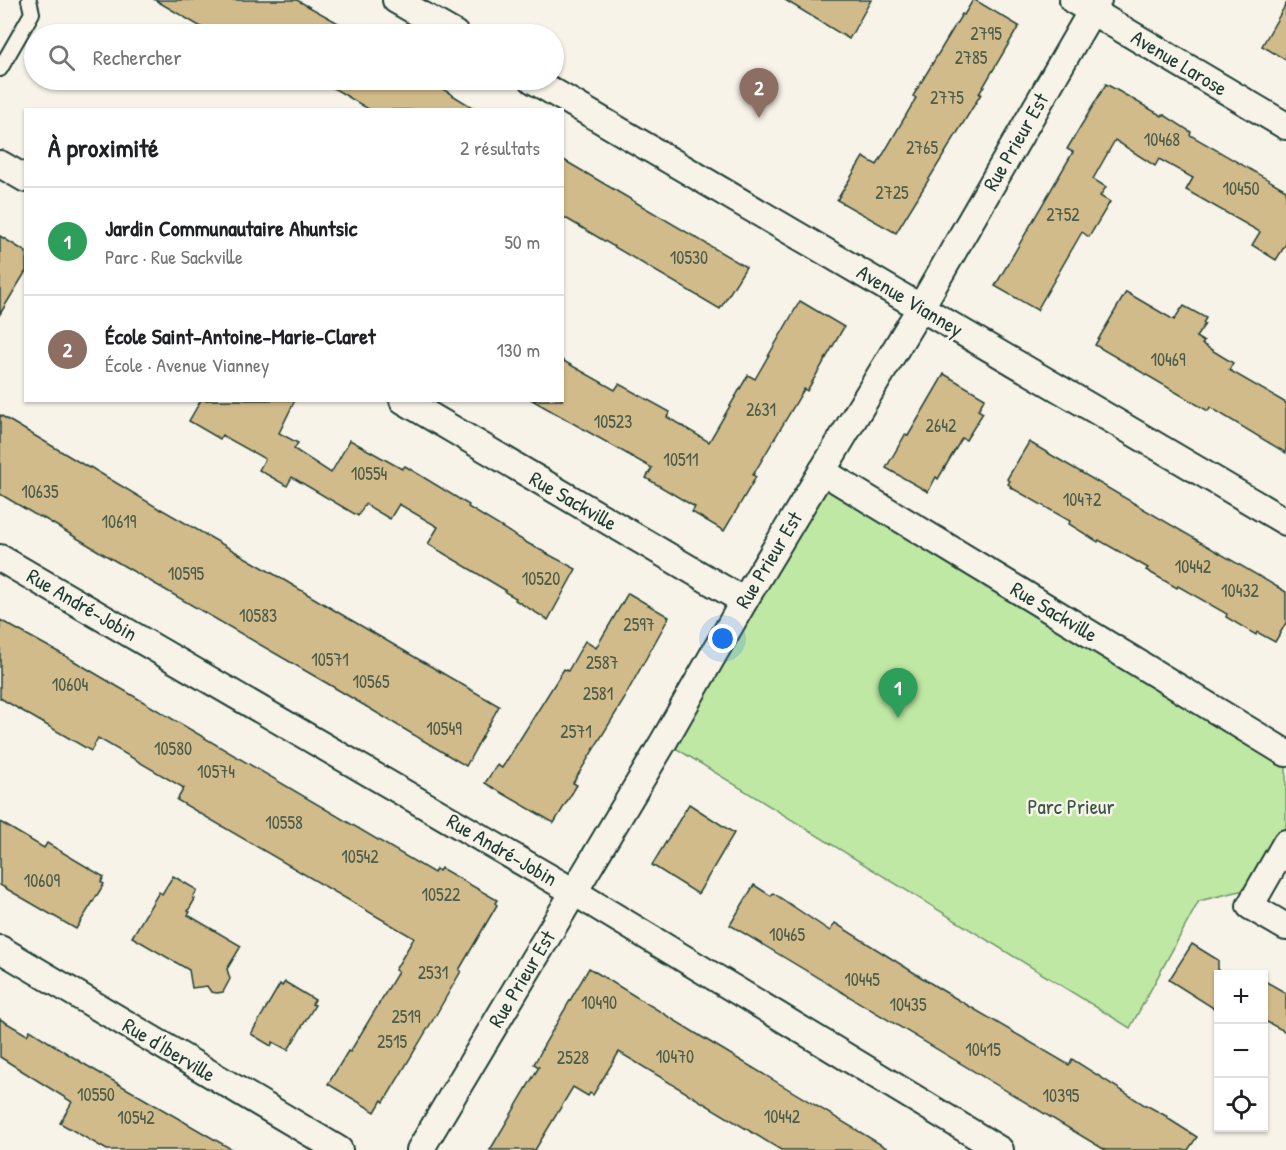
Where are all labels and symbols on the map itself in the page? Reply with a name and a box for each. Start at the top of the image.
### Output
house number: 2795 [970,21,1002,46]
street label: Avenue Larose [1126,23,1233,103]
house number: 2785 [955,45,988,70]
pin: 2 [740,68,778,118]
house number: 2775 [930,85,964,110]
street label: Rue Prieur Est [976,87,1056,196]
house number: 10468 [1144,127,1180,152]
house number: 2765 [906,135,938,160]
house number: 10450 [1222,176,1260,201]
house number: 2725 [875,180,909,205]
house number: 2752 [1046,202,1080,227]
house number: 10530 [670,245,708,270]
street label: Avenue Vianney [852,257,969,344]
house number: 10469 [1150,347,1186,372]
house number: 2631 [746,397,776,422]
house number: 10523 [594,409,632,434]
house number: 2642 [926,413,957,438]
house number: 10511 [663,447,699,472]
house number: 10554 [351,461,388,486]
street label: Rue Sackville [524,464,622,537]
house number: 10635 [21,479,59,504]
house number: 10472 [1063,487,1102,512]
street label: Rue Prieur Est [728,505,809,614]
house number: 10619 [102,509,137,534]
house number: 10442 [1175,554,1212,579]
street label: Rue André-Jobin [22,561,143,648]
house number: 10595 [168,561,205,586]
house number: 10520 [522,566,560,591]
street label: Rue Sackville [1005,574,1103,649]
house number: 10432 [1221,578,1259,603]
house number: 10583 [239,603,277,628]
house number: 2597 [623,612,655,637]
your location [708,624,737,653]
house number: 10571 [311,647,349,672]
house number: 2587 [586,650,618,675]
pin: 1 [878,668,918,718]
house number: 10565 [352,669,390,694]
house number: 10604 [52,672,89,697]
house number: 2581 [583,681,613,706]
house number: 10549 [426,716,462,741]
house number: 2571 [560,719,592,744]
house number: 10580 [154,736,192,761]
house number: 10574 [197,759,235,784]
park label: Parc Prieur [1027,792,1115,821]
street label: Rue André-Jobin [442,806,563,893]
house number: 10558 [265,810,303,835]
house number: 10542 [341,844,379,869]
house number: 10609 [24,868,61,893]
house number: 10522 [421,882,461,907]
house number: 10465 [769,922,805,947]
street label: Rue Prieur Est [481,924,562,1033]
house number: 2531 [418,960,448,985]
house number: 10445 [844,967,880,992]
house number: 10490 [581,990,617,1015]
house number: 10435 [889,992,927,1017]
house number: 2519 [391,1004,421,1029]
street label: Rue d'Iberville [118,1011,221,1089]
house number: 2515 [377,1029,407,1054]
house number: 10415 [965,1037,1001,1062]
house number: 10470 [656,1044,694,1069]
house number: 2528 [557,1045,589,1070]
house number: 10550 [77,1082,115,1107]
house number: 10395 [1043,1083,1080,1108]
house number: 10442 [764,1104,801,1129]
house number: 10542 [117,1105,155,1130]

